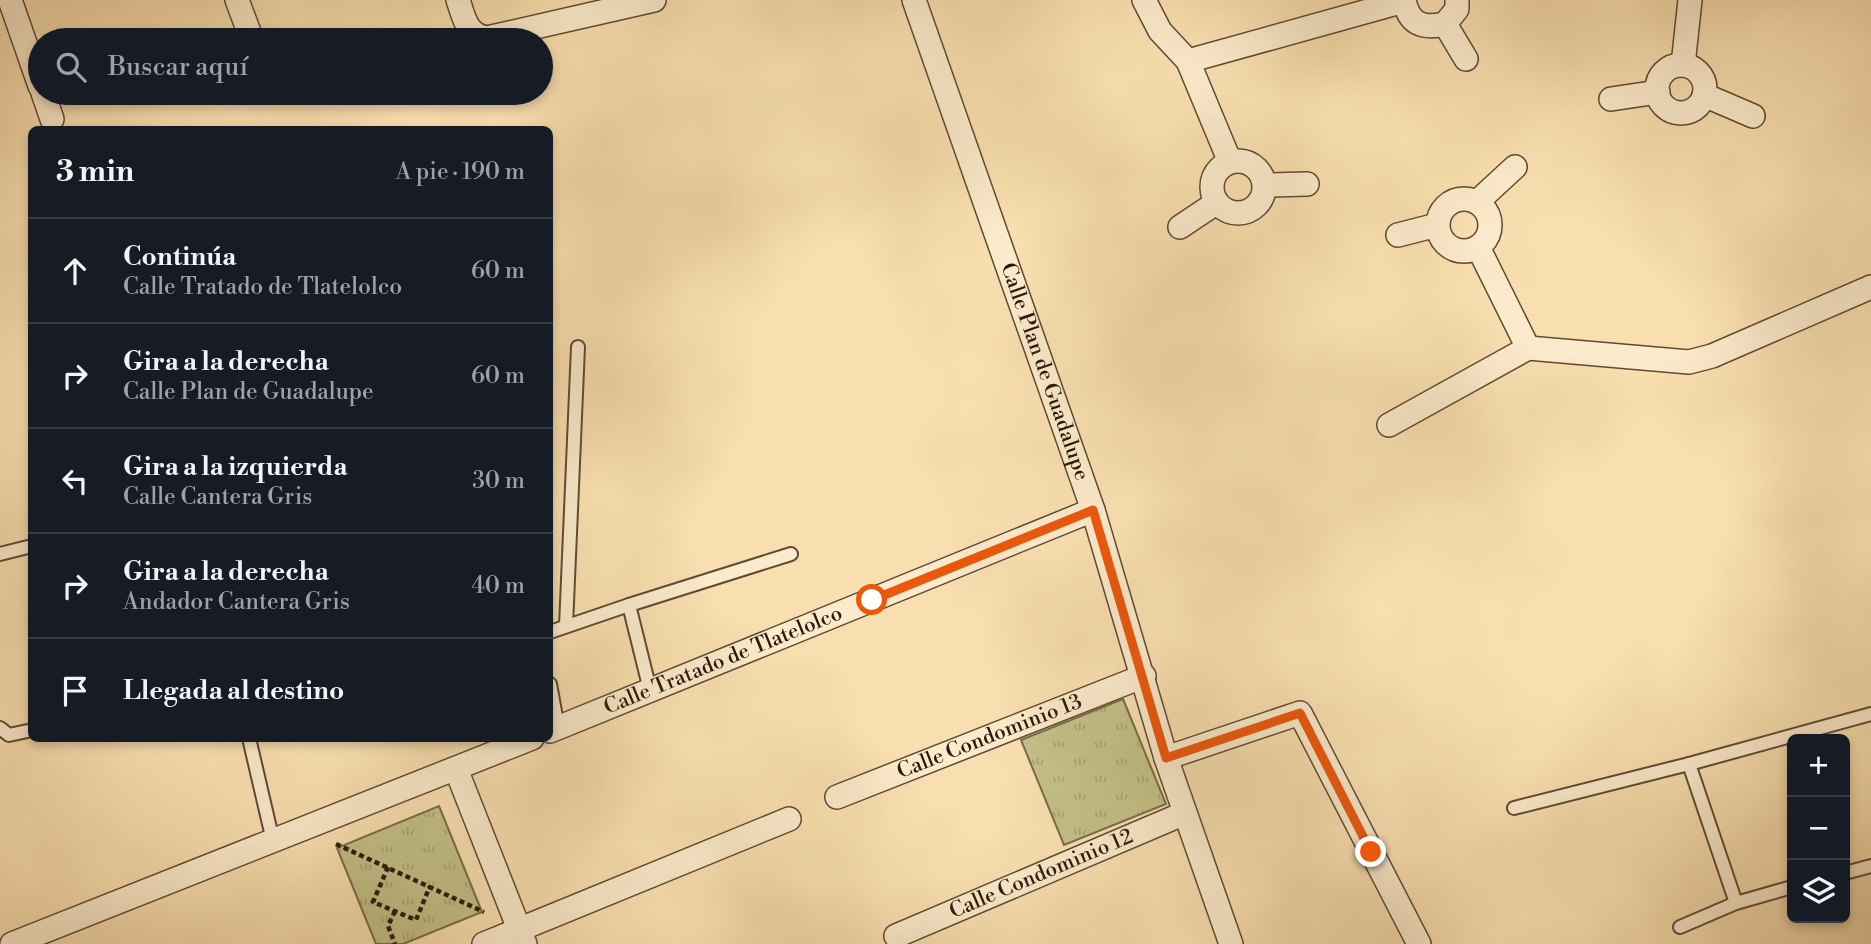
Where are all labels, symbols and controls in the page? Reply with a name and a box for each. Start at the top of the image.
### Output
search box [28,28,553,105]
icon: search [52,48,90,86]
text: Buscar aquí [108,51,248,83]
text: 3 min [56,153,134,191]
text: A pie · 190 m [396,158,525,186]
text: Continúa [123,241,236,273]
icon: ahead [56,252,94,290]
text: 60 m [471,257,525,285]
street label: Calle Plan de Guadalupe [994,259,1095,484]
text: Calle Tratado de Tlatelolco [123,273,402,301]
text: Gira a la derecha [123,346,329,378]
icon: right [56,357,94,395]
text: 60 m [471,362,525,390]
text: Calle Plan de Guadalupe [123,378,374,406]
text: Gira a la izquierda [123,451,347,483]
icon: left [56,462,94,500]
text: 30 m [472,467,525,495]
text: Calle Cantera Gris [123,483,312,511]
text: Gira a la derecha [123,556,329,588]
icon: right [56,567,94,605]
text: 40 m [471,572,525,600]
route start [856,584,887,615]
text: Andador Cantera Gris [123,588,350,616]
street label: Calle Tratado de Tlatelolco [600,600,846,721]
icon: arrive [56,672,94,710]
text: Llegada al destino [123,675,344,707]
street label: Calle Condominio 13 [893,689,1086,785]
map controls [1787,734,1850,923]
button: + [1787,734,1850,797]
button: − [1787,797,1850,860]
street label: Calle Condominio 12 [945,824,1137,925]
route end [1355,836,1386,867]
button: layers [1787,860,1850,923]

